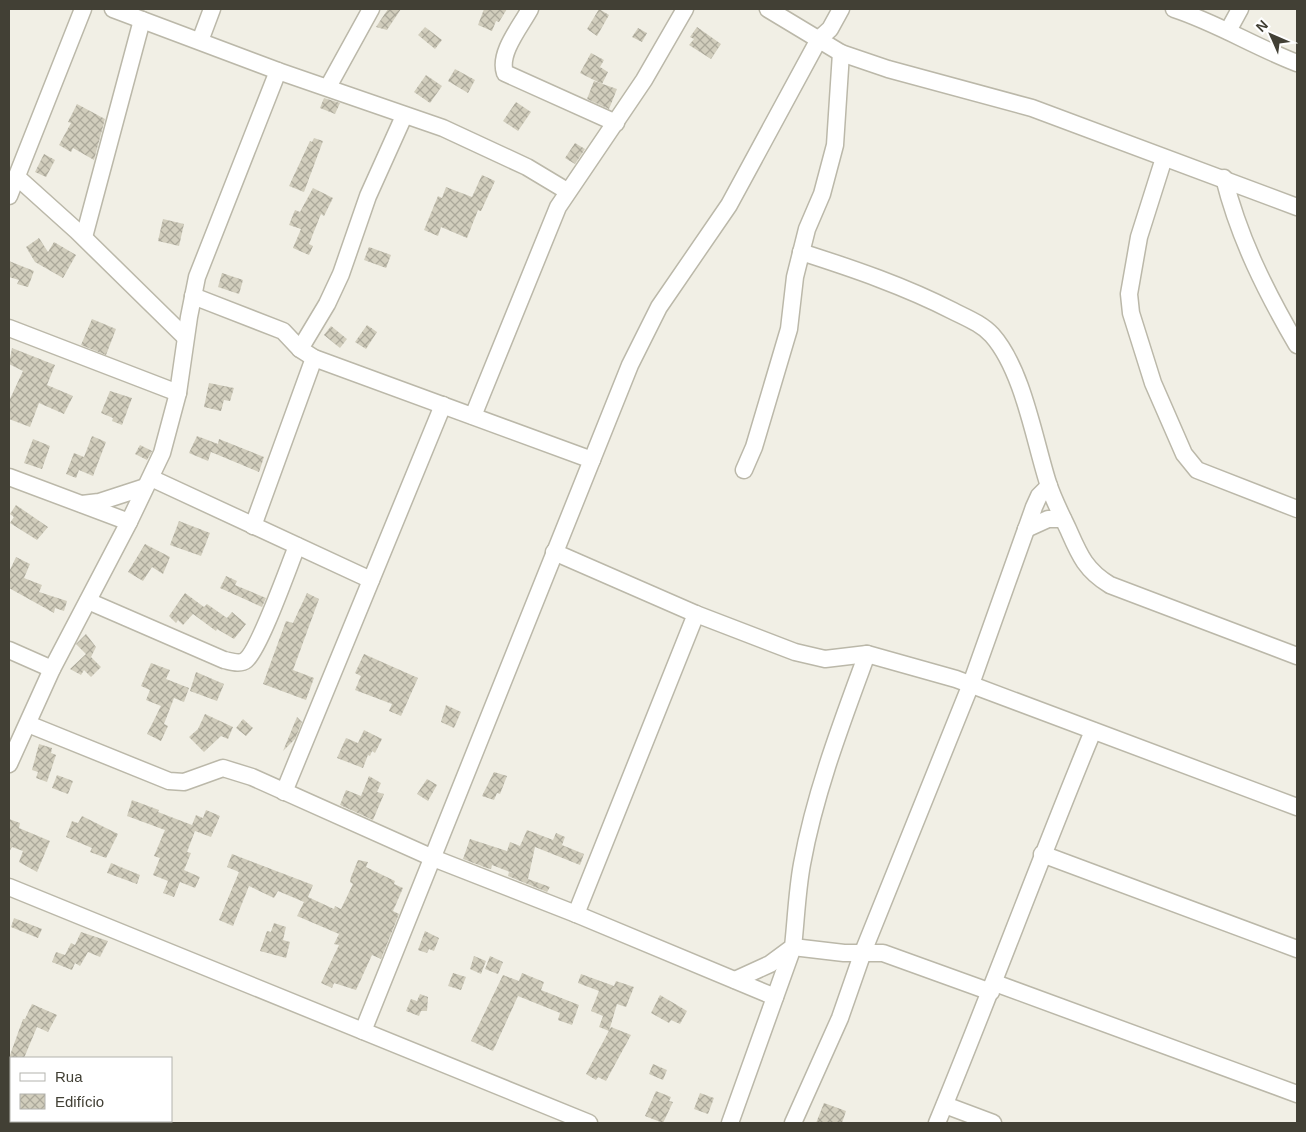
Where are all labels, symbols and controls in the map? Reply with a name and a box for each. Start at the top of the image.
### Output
north arrow [1246,10,1296,60]
text: N [1253,17,1271,35]
legend [10,1057,172,1122]
text: Rua [55,1068,83,1085]
text: Edifício [55,1093,104,1110]

